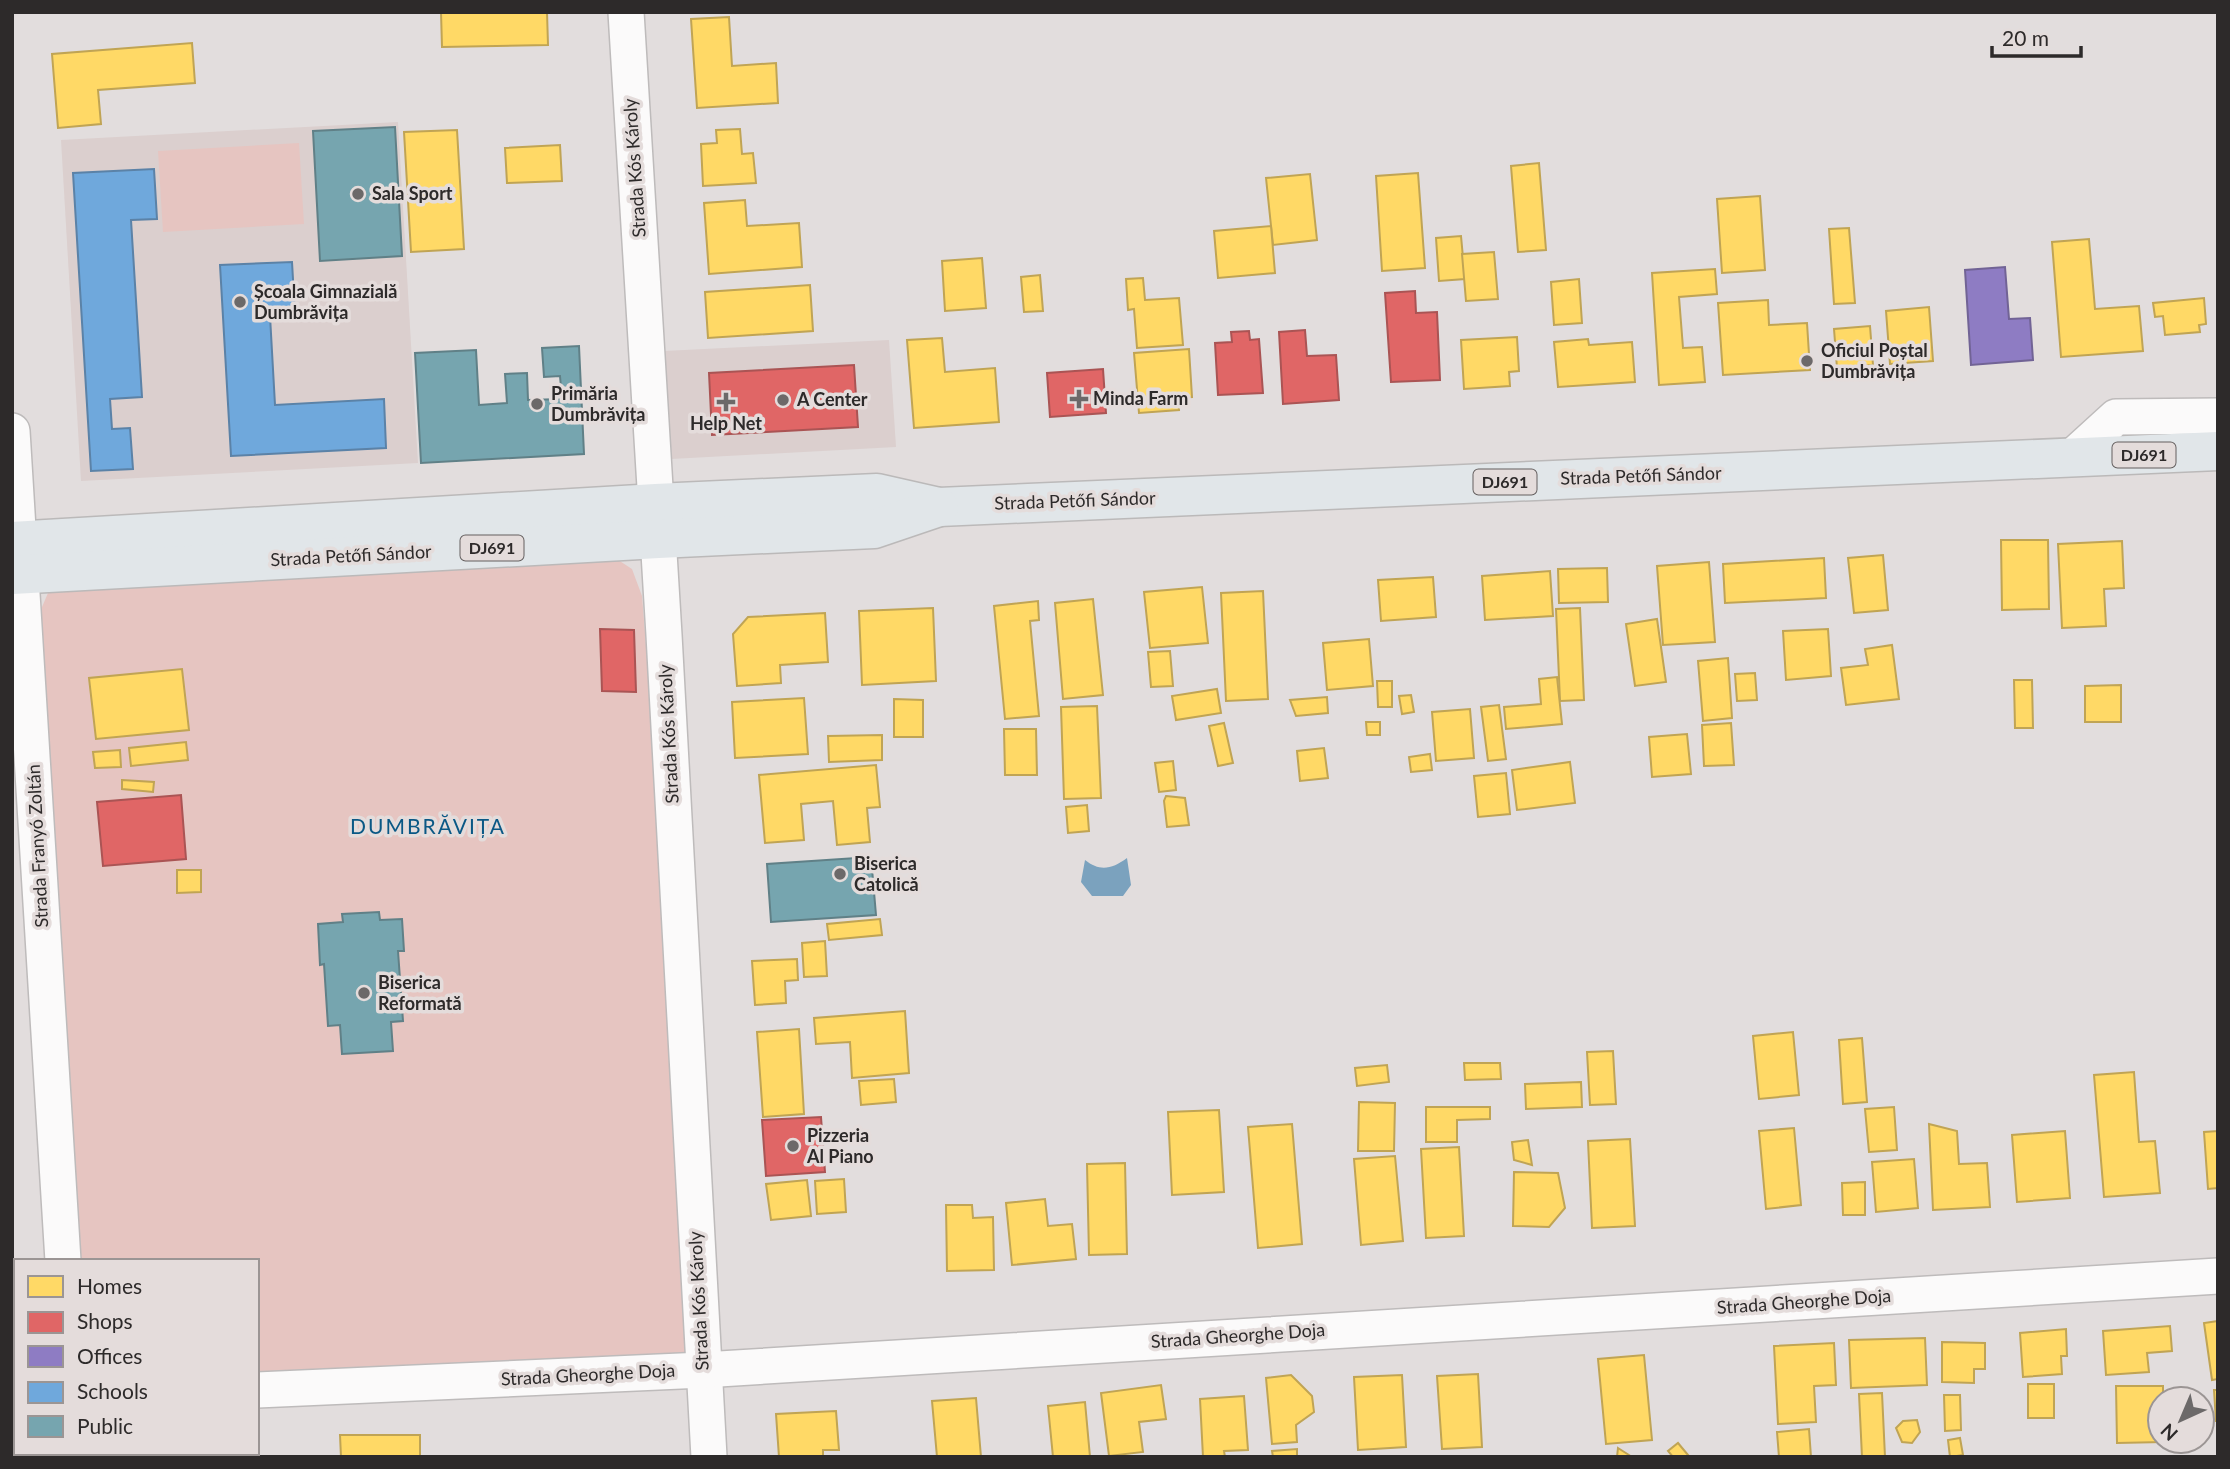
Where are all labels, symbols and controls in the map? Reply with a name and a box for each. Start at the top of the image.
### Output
scale bar [1992,14,2081,58]
text: 20 m [2002,25,2049,50]
street label: Strada Kós Károly [618,97,650,238]
place label: Sala Sport [372,182,453,204]
marker: Sala Sport [350,186,366,202]
place label: Școala Gimnazială Dumbrăvița [254,280,397,323]
marker: Școala Gimnazială Dumbrăvița [232,294,248,310]
place label: Oficiul Poștal Dumbrăvița [1821,339,1928,382]
marker: Oficiul Poștal Dumbrăvița [1799,353,1815,369]
place label: Primăria Dumbrăvița [551,382,645,425]
place label: Minda Farm [1093,387,1188,409]
place label: A Center [796,388,868,410]
marker: Minda Farm [1071,391,1087,407]
marker: A Center [775,392,791,408]
marker: Help Net [718,394,734,410]
marker: Primăria Dumbrăvița [529,396,545,412]
place label: Help Net [690,412,762,434]
road number: DJ691 [2112,442,2176,468]
street label: Strada Petőfi Sándor [1560,461,1722,489]
road number: DJ691 [1474,470,1536,495]
street label: Strada Petőfi Sándor [994,486,1156,514]
road number: DJ691 [461,536,524,561]
street label: Strada Petőfi Sándor [270,540,433,570]
street label: Strada Kós Károly [653,663,683,804]
street label: Strada Franyó Zoltán [22,764,52,928]
district label: DUMBRĂVIȚA [350,813,506,838]
place label: Biserica Catolică [854,852,919,895]
marker: Biserica Catolică [832,866,848,882]
place label: Biserica Reformată [378,971,462,1014]
marker: Biserica Reformată [356,985,372,1001]
place label: Pizzeria Al Piano [806,1124,874,1167]
marker: Pizzeria Al Piano [785,1138,801,1154]
street label: Strada Kós Károly [683,1230,713,1371]
legend [14,1259,259,1455]
text: Homes [77,1273,142,1298]
street label: Strada Gheorghe Doja [1716,1284,1892,1318]
text: Shops [77,1308,133,1333]
street label: Strada Gheorghe Doja [1150,1318,1326,1352]
text: Offices [77,1343,142,1368]
street label: Strada Gheorghe Doja [500,1358,676,1390]
text: Schools [77,1378,148,1403]
north arrow [2146,1385,2216,1455]
text: Public [77,1413,133,1438]
text: N [2156,1419,2182,1446]

